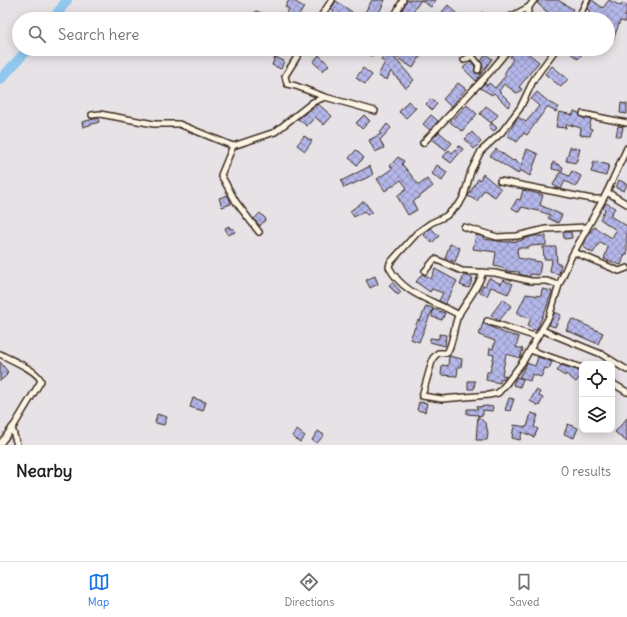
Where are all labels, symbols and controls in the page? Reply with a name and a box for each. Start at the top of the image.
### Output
search box [12,12,615,56]
icon: search [26,23,48,45]
text: Search here [58,25,139,44]
map controls [579,361,615,433]
button: locate [579,361,615,397]
button: layers [579,397,615,433]
text: Nearby [16,460,72,482]
text: 0 results [561,463,611,480]
tab: Map [88,571,110,609]
tab: Directions [285,571,334,609]
tab: Saved [509,571,539,609]

